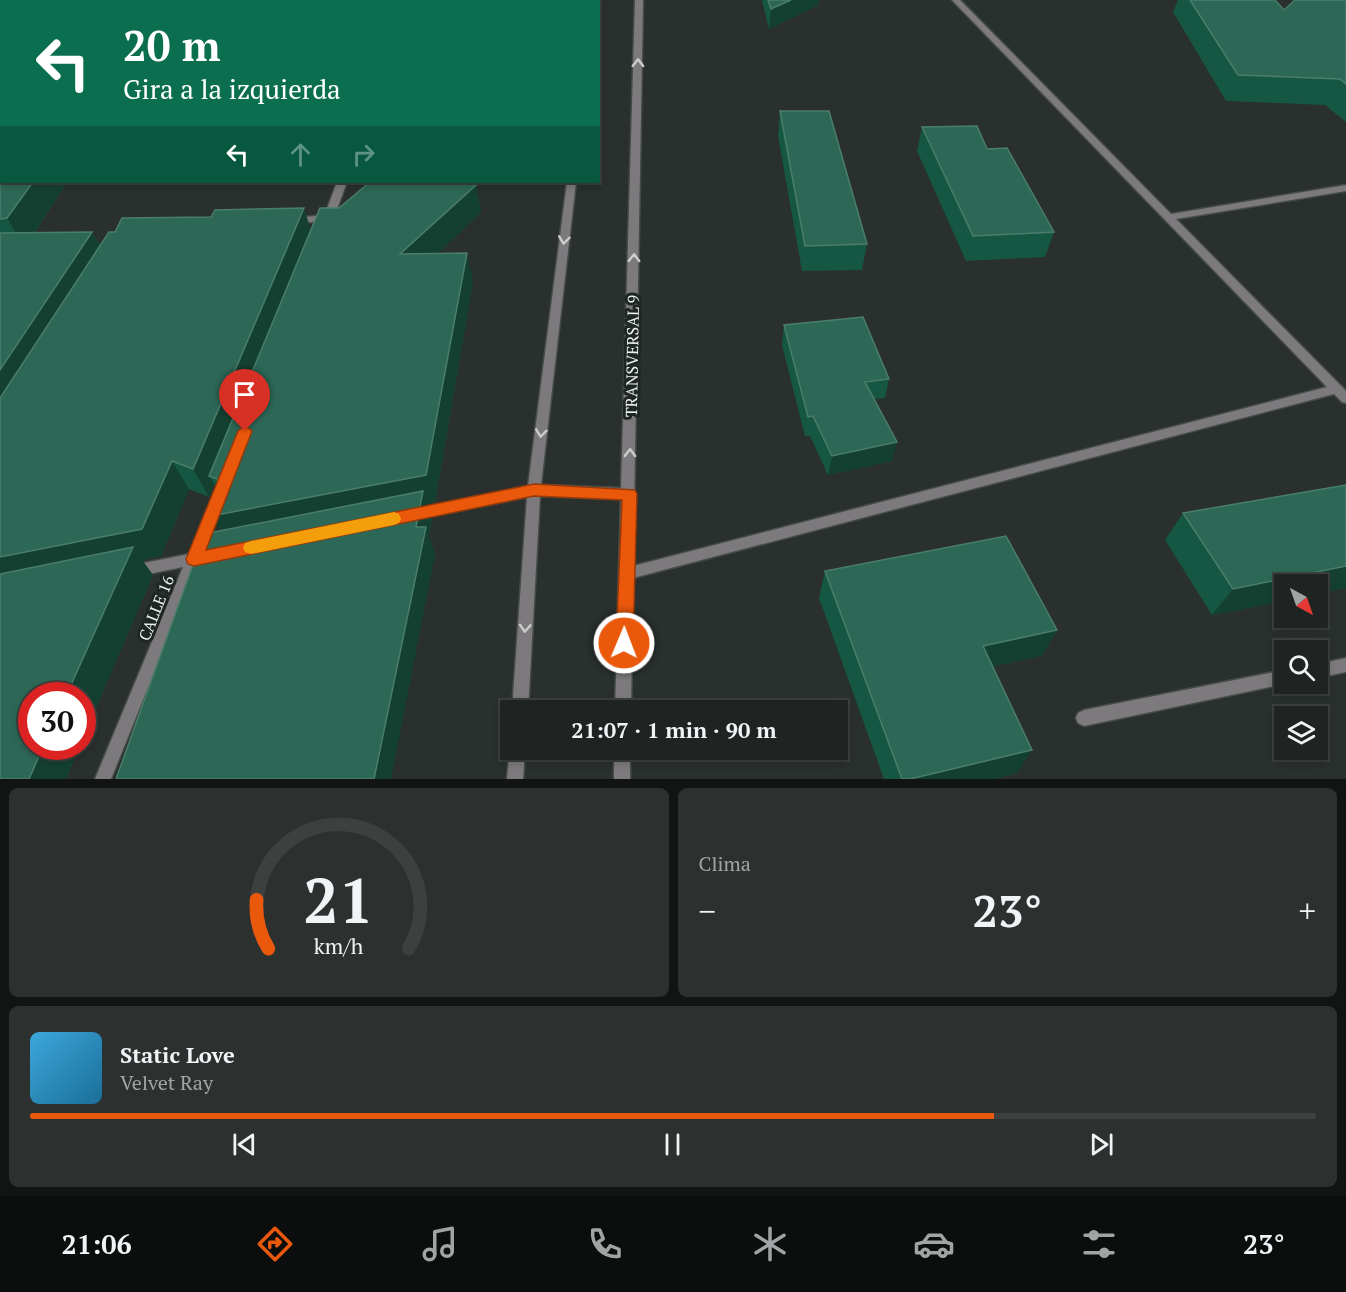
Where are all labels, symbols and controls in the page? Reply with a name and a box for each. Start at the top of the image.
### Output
text: 20 m [123,17,221,73]
icon: left [24,24,102,102]
one-way arrow [632,58,644,67]
text: Gira a la izquierda [123,71,341,107]
icon: left [221,138,254,171]
icon: ahead [284,138,317,171]
icon: right [347,138,380,171]
one-way arrow [558,235,571,244]
one-way arrow [628,253,640,262]
street label: TRANSVERSAL 9 [620,295,644,417]
pin [219,369,270,431]
icon: arrive [228,378,261,411]
one-way arrow [535,429,548,438]
one-way arrow [624,448,636,457]
street label: CALLE 16 [133,572,179,644]
north arrow [1274,574,1328,628]
map controls [1274,574,1328,760]
position arrow [592,611,656,675]
one-way arrow [519,623,532,632]
button: search [1274,640,1328,694]
speed limit sign: 30 [18,682,96,760]
button: layers [1274,706,1328,760]
text: 21:07 · 1 min · 90 m [571,715,777,744]
text: Clima [699,850,751,877]
text: 21 [303,858,374,941]
text: 23° [973,880,1042,940]
text: − [699,889,716,932]
text: + [1298,889,1316,932]
text: km/h [314,933,364,961]
text: Static Love [120,1040,235,1069]
text: Velvet Ray [120,1069,213,1096]
icon: previous [228,1128,261,1161]
icon: pause [656,1128,689,1161]
icon: next [1085,1128,1118,1161]
icon: directions [254,1223,296,1265]
icon: music [419,1223,461,1265]
icon: phone [584,1223,626,1265]
icon: climate [749,1223,791,1265]
icon: car [913,1223,955,1265]
icon: filters [1078,1223,1120,1265]
text: 21:06 [61,1226,132,1262]
text: 23° [1243,1226,1285,1262]

